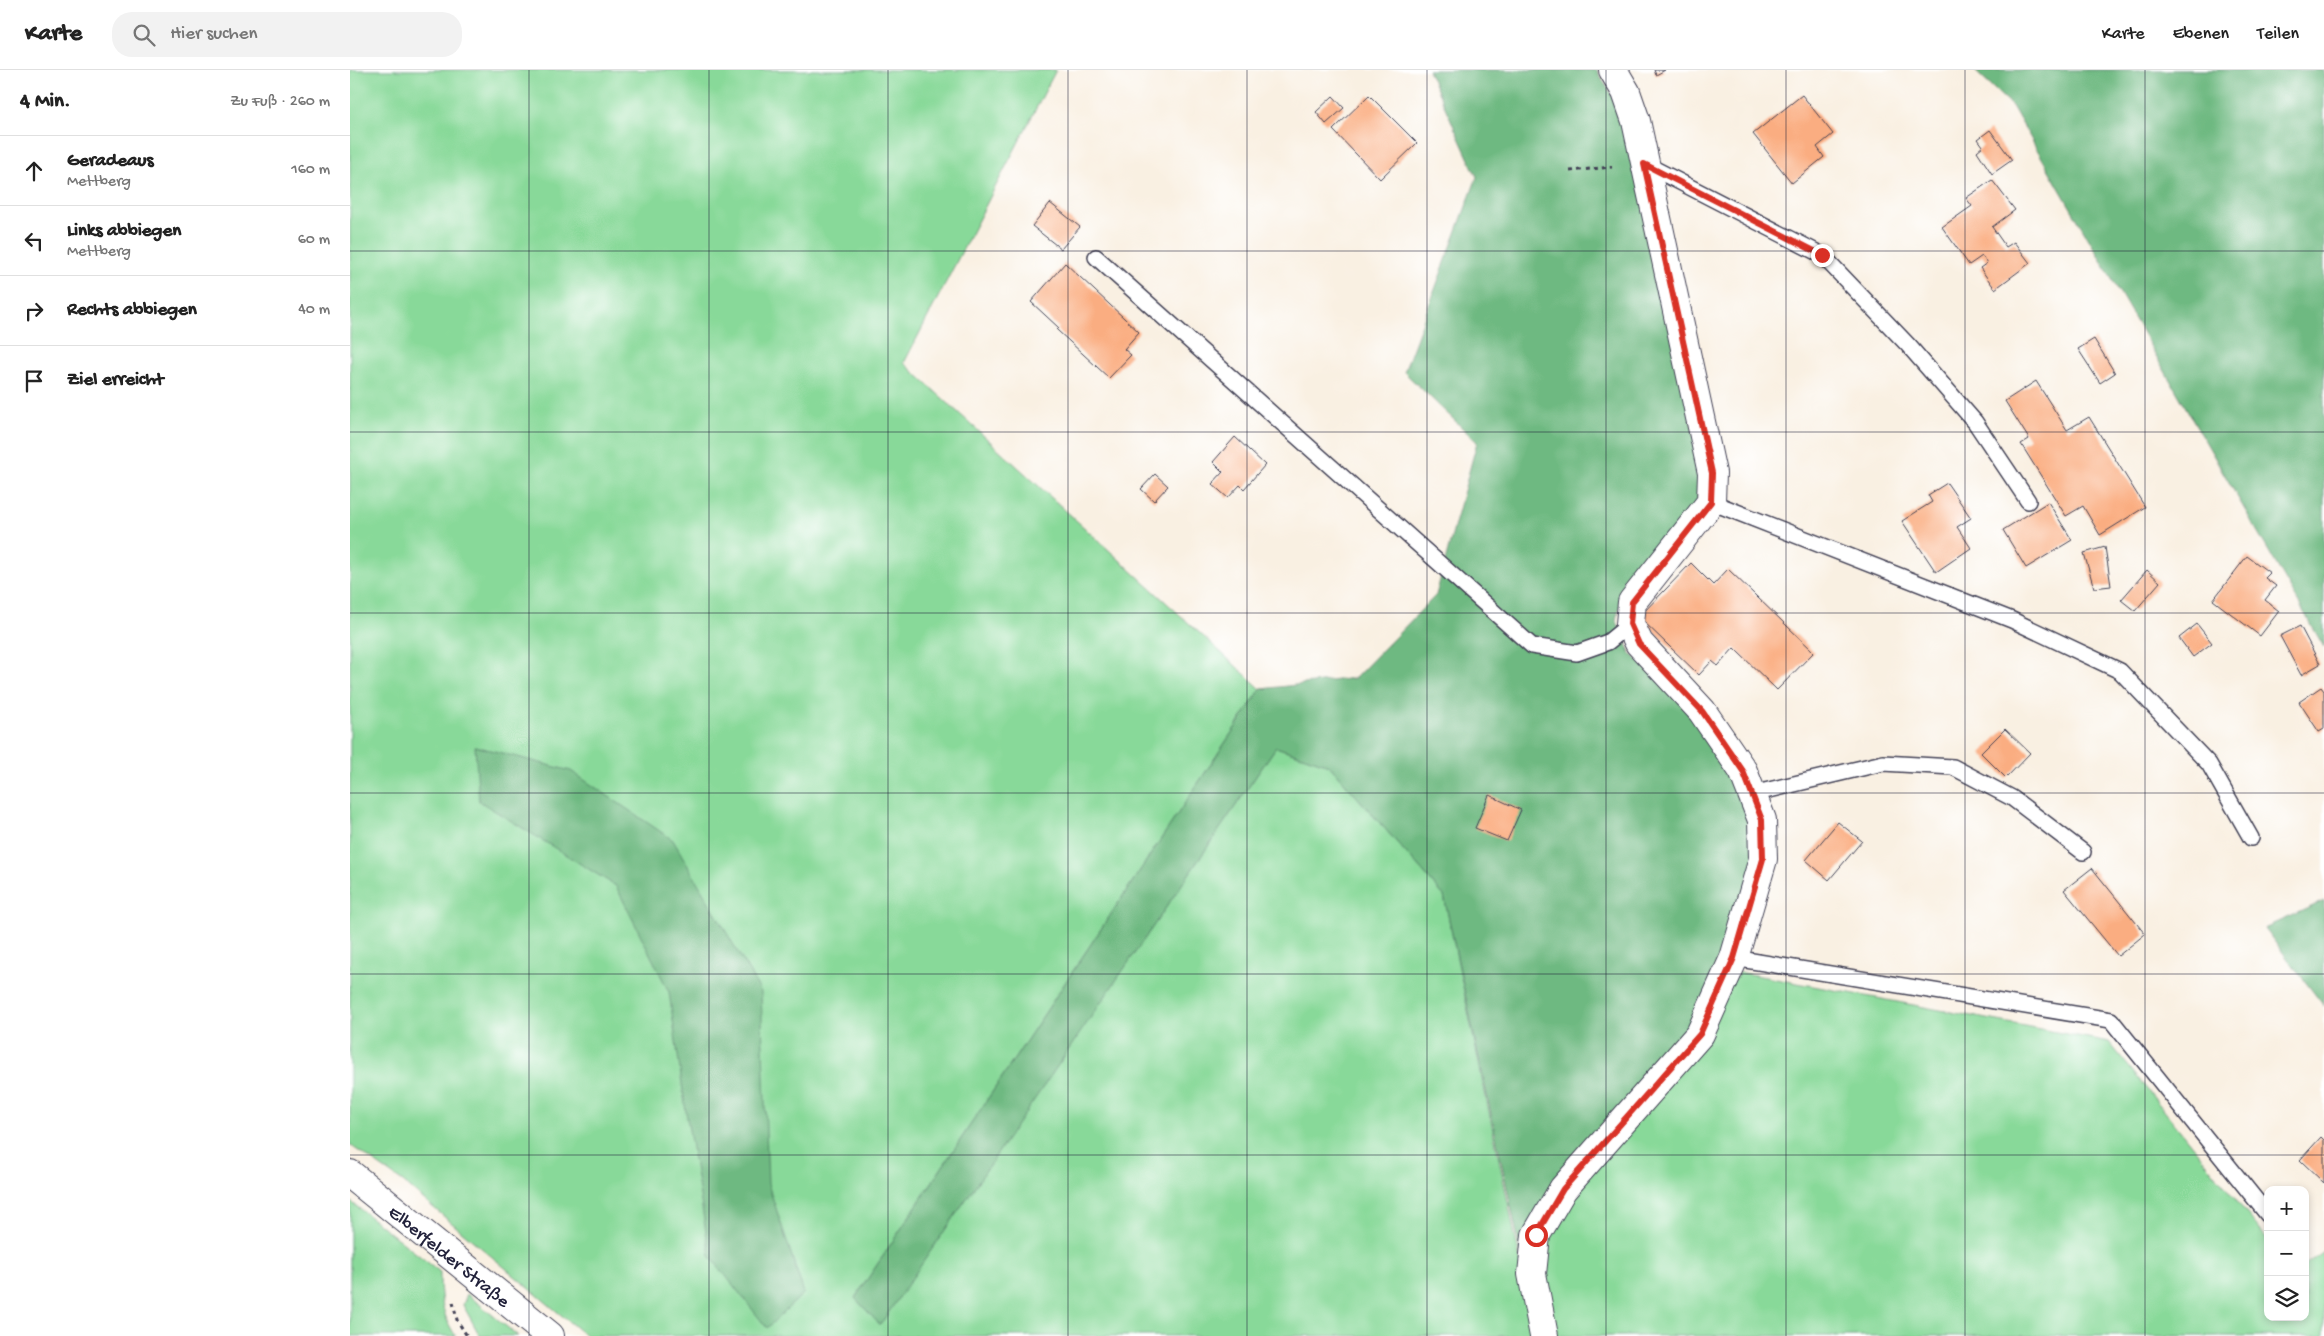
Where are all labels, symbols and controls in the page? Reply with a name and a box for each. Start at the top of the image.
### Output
search box [112,12,462,57]
text: Karte [25,20,82,49]
icon: search [130,21,158,49]
text: Hier suchen [170,23,258,46]
text: Karte [2102,24,2145,45]
text: Ebenen [2173,24,2229,45]
text: Teilen [2257,24,2299,45]
text: 4 Min. [20,90,71,115]
text: Zu Fuß · 260 m [230,93,330,112]
text: Geradeaus [67,150,153,173]
icon: ahead [20,157,48,185]
text: 160 m [291,161,330,180]
text: Mettberg [67,173,131,192]
text: Links abbiegen [67,220,181,243]
icon: left [20,227,48,255]
text: 60 m [298,231,330,250]
text: Mettberg [67,243,131,262]
route end [1811,244,1834,267]
icon: right [20,297,48,325]
text: Rechts abbiegen [67,299,197,322]
text: 40 m [298,301,330,320]
icon: arrive [20,367,48,395]
text: Ziel erreicht [67,369,164,392]
map controls [2264,1186,2309,1321]
button: + [2264,1186,2309,1231]
street label: Elberfelder Straße [383,1202,514,1314]
route start [1525,1224,1548,1247]
button: − [2264,1231,2309,1276]
button: layers [2264,1276,2309,1321]

